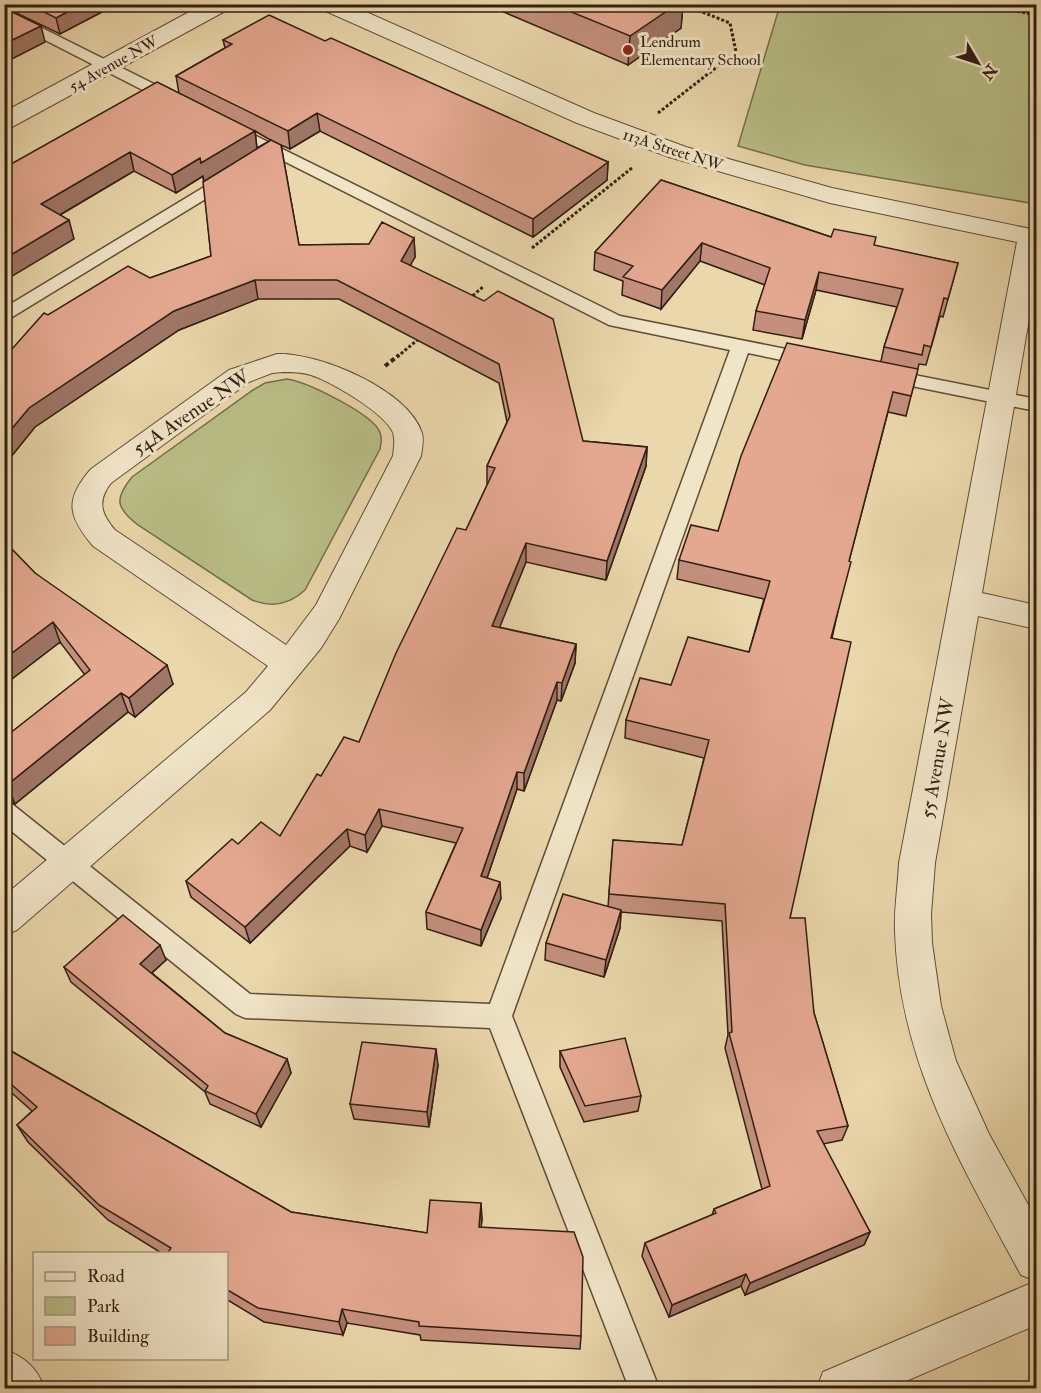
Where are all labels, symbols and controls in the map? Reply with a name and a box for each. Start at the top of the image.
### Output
street label: 54 Avenue NW [65,31,162,97]
place label: Lendrum Elementary School [640,32,761,70]
north arrow [948,33,1008,93]
marker: Lendrum Elementary School [621,43,635,57]
text: N [976,59,1002,84]
street label: 113A Street NW [620,124,726,176]
street label: 54A Avenue NW [128,364,255,461]
street label: 55 Avenue NW [915,695,961,820]
legend [33,1252,228,1360]
text: Road [87,1265,125,1288]
text: Park [87,1295,120,1318]
text: Building [87,1325,150,1348]

